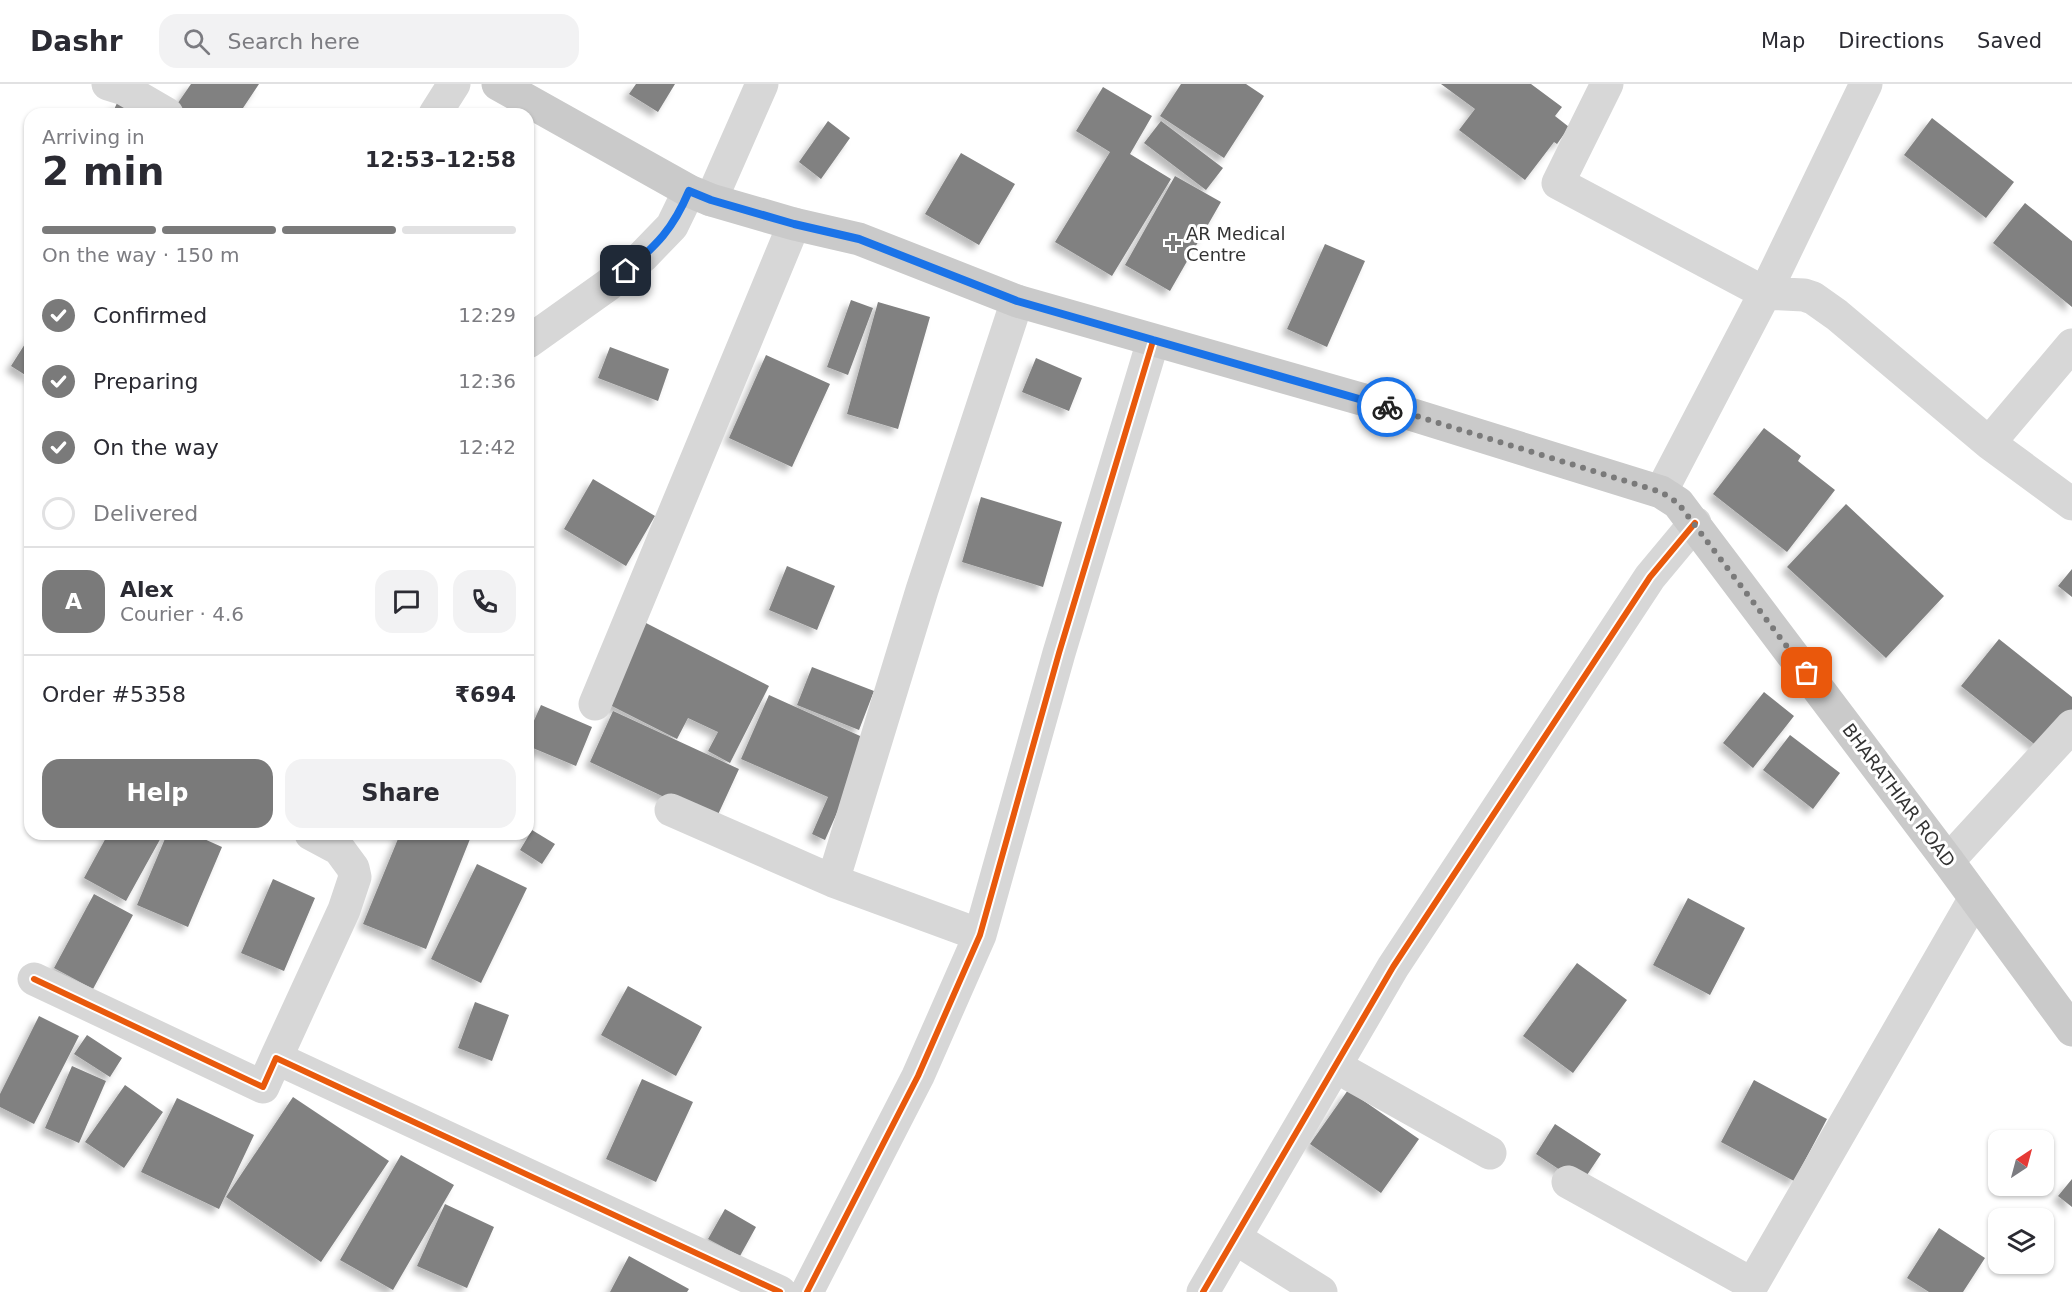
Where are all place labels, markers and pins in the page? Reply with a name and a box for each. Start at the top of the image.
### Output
place label: AR Medical Centre [1186,223,1286,265]
marker: AR Medical Centre [1164,234,1182,252]
pin [600,245,651,296]
pin [1781,647,1832,698]

